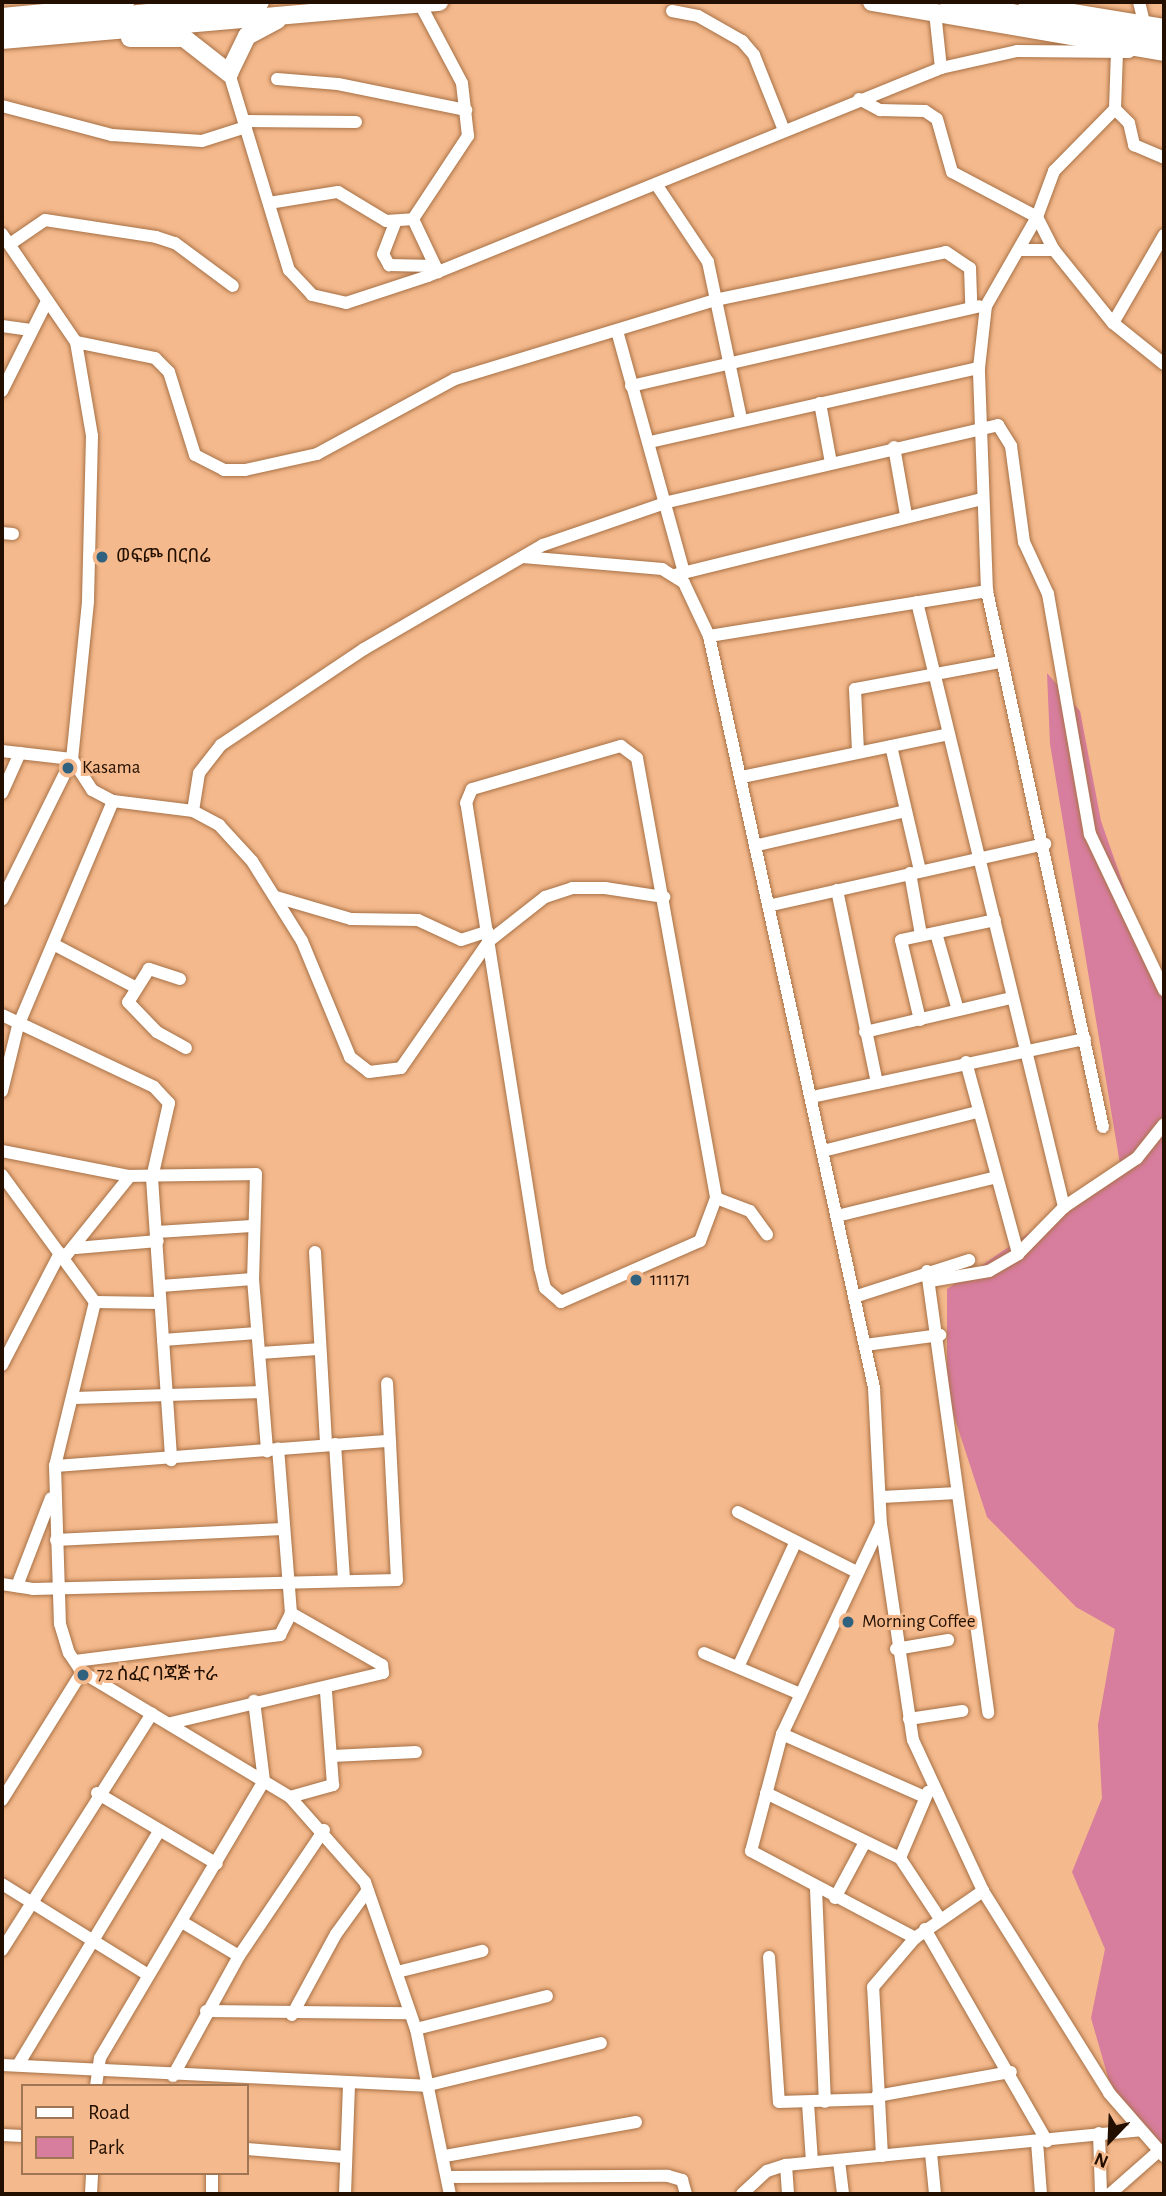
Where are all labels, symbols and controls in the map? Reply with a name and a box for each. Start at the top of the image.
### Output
place label: ወፍጮ በርበሬ [116,546,211,568]
marker: ወፍጮ በርበሬ [94,549,110,565]
place label: Kasama [82,757,141,779]
marker: Kasama [60,760,76,776]
place label: 111171 [650,1269,691,1291]
marker: 111171 [628,1272,644,1288]
place label: Morning Coffee [862,1611,976,1633]
marker: Morning Coffee [840,1614,856,1630]
place label: 72 ሰፈር ባጃጅ ተራ [97,1664,218,1686]
marker: 72 ሰፈር ባጃጅ ተራ [75,1667,91,1683]
legend [21,2084,248,2175]
text: Road [88,2102,130,2123]
north arrow [1075,2105,1145,2175]
text: Park [88,2137,124,2158]
text: N [1092,2148,1111,2171]

